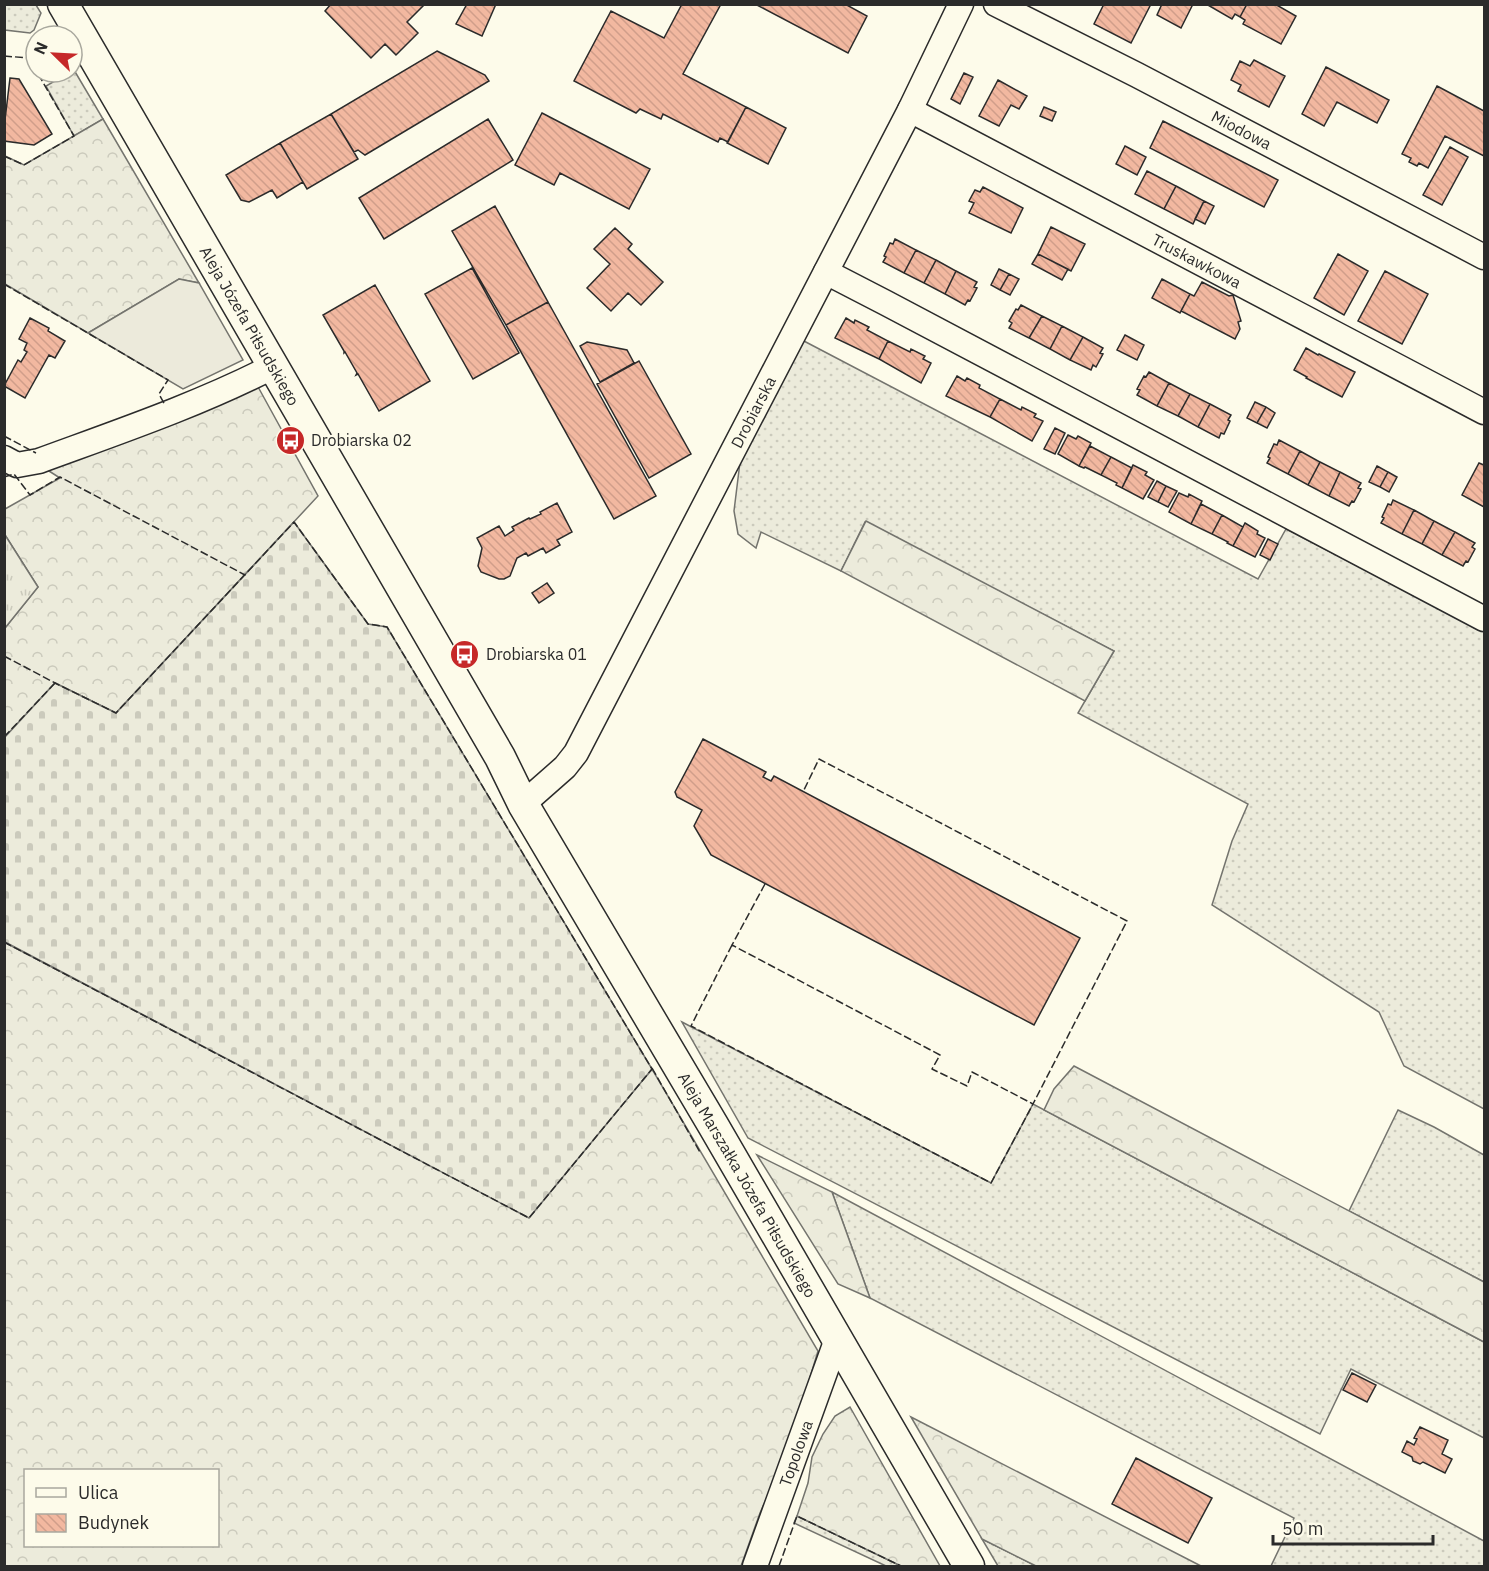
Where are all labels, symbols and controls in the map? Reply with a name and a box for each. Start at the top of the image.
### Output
north arrow [24,24,84,84]
text: N [29,39,52,57]
street label: Miodowa [1208,106,1275,154]
street label: Truskawkowa [1149,229,1245,293]
street label: Aleja Józefa Piłsudskiego [196,242,304,409]
street label: Drobiarska [726,372,780,451]
bus stop icon: Drobiarska 02 [274,424,306,456]
place label: Drobiarska 02 [311,430,412,450]
bus stop icon: Drobiarska 01 [449,638,481,670]
place label: Drobiarska 01 [486,644,587,664]
street label: Aleja Marszałka Józefa Piłsudskiego [674,1069,821,1301]
street label: Topolowa [775,1417,817,1489]
legend [24,1469,219,1547]
text: Ulica [78,1481,119,1504]
scale bar [1273,1508,1434,1546]
text: Budynek [78,1511,150,1534]
text: 50 m [1282,1517,1324,1540]

